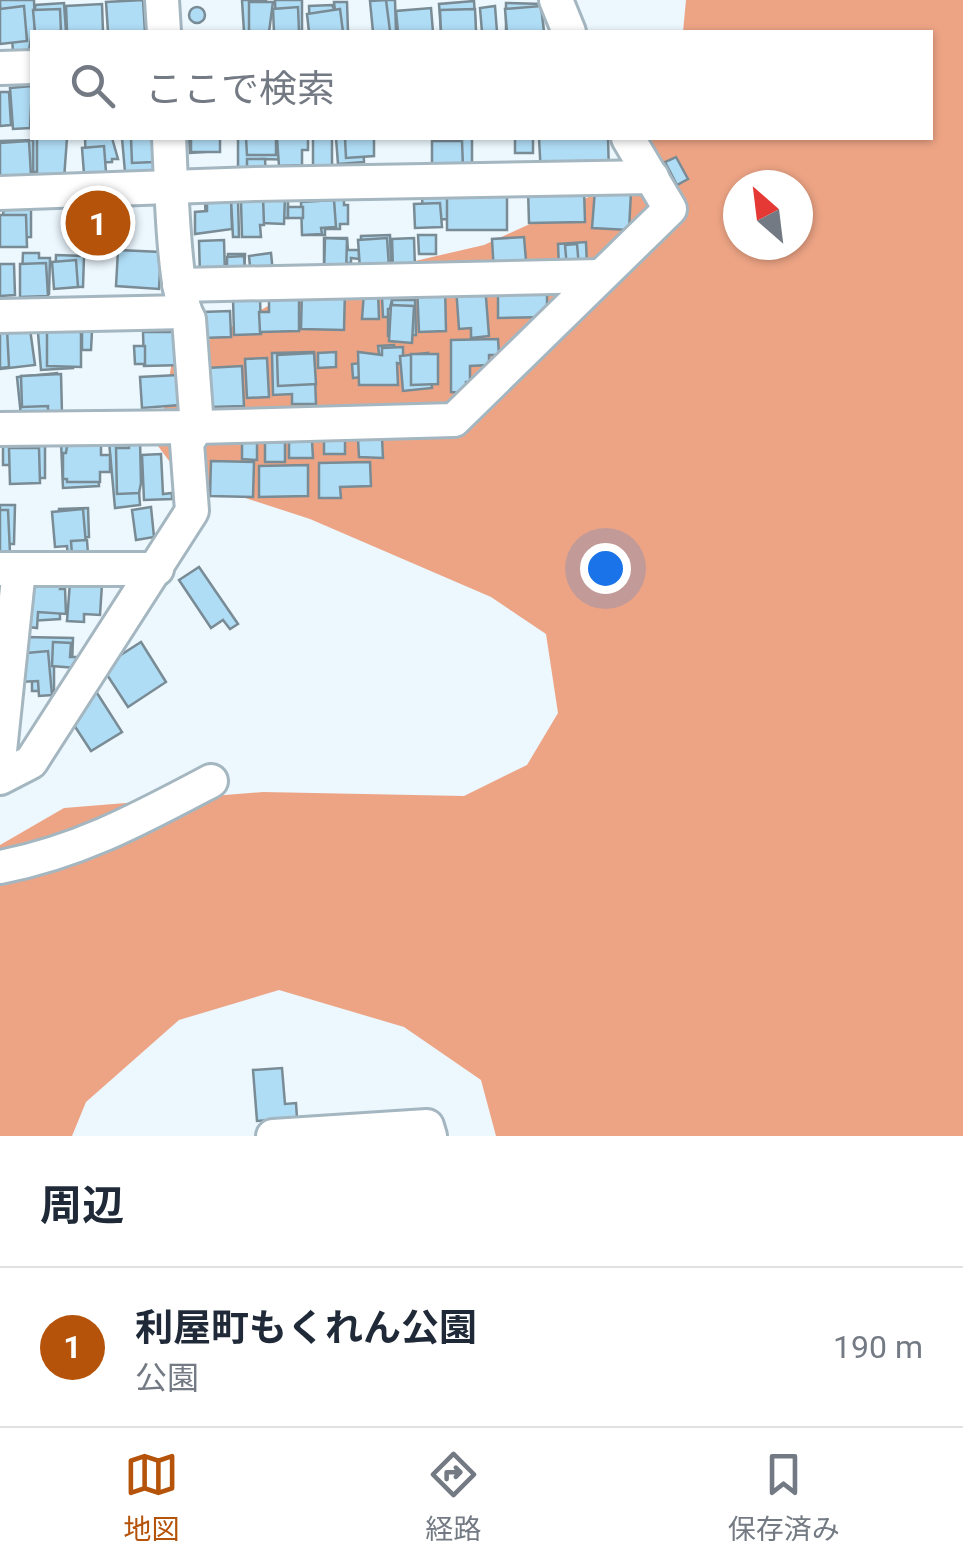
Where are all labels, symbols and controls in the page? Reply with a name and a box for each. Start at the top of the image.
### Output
search box [30,30,933,140]
icon: search [65,58,120,113]
text: ここで検索 [145,67,335,111]
north arrow [723,170,813,260]
pin: 1 [66,186,130,260]
your location [580,543,631,594]
text: 周辺 [40,1181,124,1230]
text: 利屋町もくれん公園 [135,1306,477,1350]
text: 1 [63,1328,82,1366]
text: 190 m [833,1328,923,1366]
text: 公園 [135,1359,199,1397]
tab: 地図 [123,1447,179,1547]
tab: 経路 [425,1447,482,1547]
tab: 保存済み [728,1447,840,1547]

